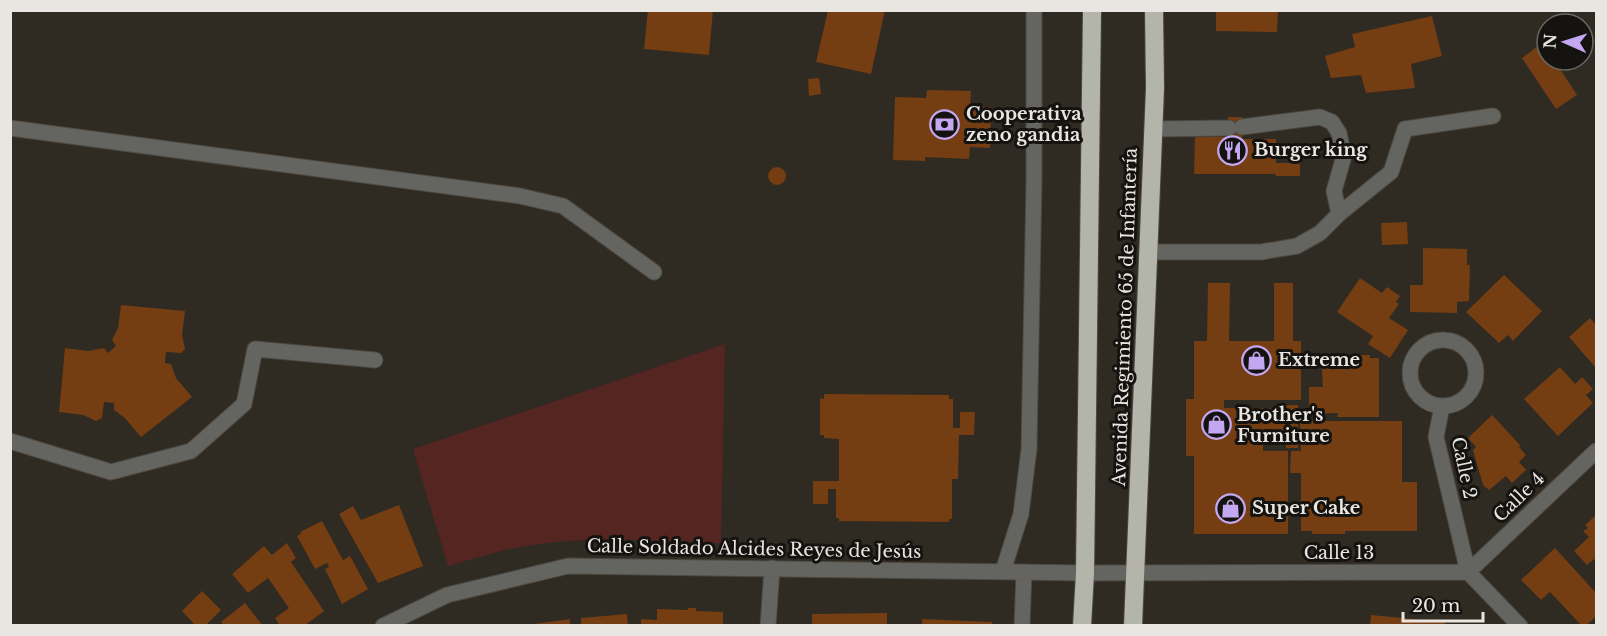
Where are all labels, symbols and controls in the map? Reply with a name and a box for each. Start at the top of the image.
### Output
north arrow [1535,12,1595,72]
text: N [1540,33,1560,49]
place label: Cooperativa zeno gandia [966,103,1082,146]
bank icon: Cooperativa zeno gandia [929,108,961,140]
restaurant icon: Burger king [1217,134,1249,166]
place label: Burger king [1254,139,1368,161]
street label: Avenida Regimiento 65 de Infantería [1108,147,1142,488]
shop icon: Extreme [1241,344,1273,376]
place label: Extreme [1278,349,1360,371]
place label: Brother's Furniture [1237,404,1330,447]
shop icon: Brother's Furniture [1200,409,1232,441]
street label: Calle 2 [1447,435,1481,501]
street label: Calle 4 [1489,468,1549,526]
shop icon: Super Cake [1215,492,1247,524]
place label: Super Cake [1252,497,1360,519]
street label: Calle Soldado Alcides Reyes de Jesús [587,535,921,563]
street label: Calle 13 [1304,542,1374,564]
scale bar [1403,585,1482,623]
text: 20 m [1412,595,1460,617]

